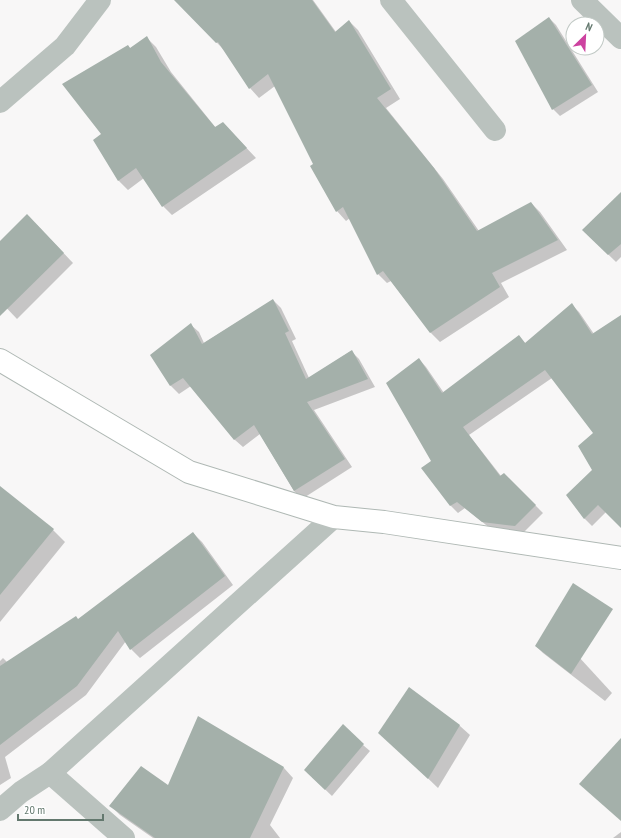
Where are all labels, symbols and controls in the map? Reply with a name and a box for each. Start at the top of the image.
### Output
north arrow [565,16,605,56]
text: N [584,19,595,34]
scale bar [18,796,103,822]
text: 20 m [24,802,45,817]

